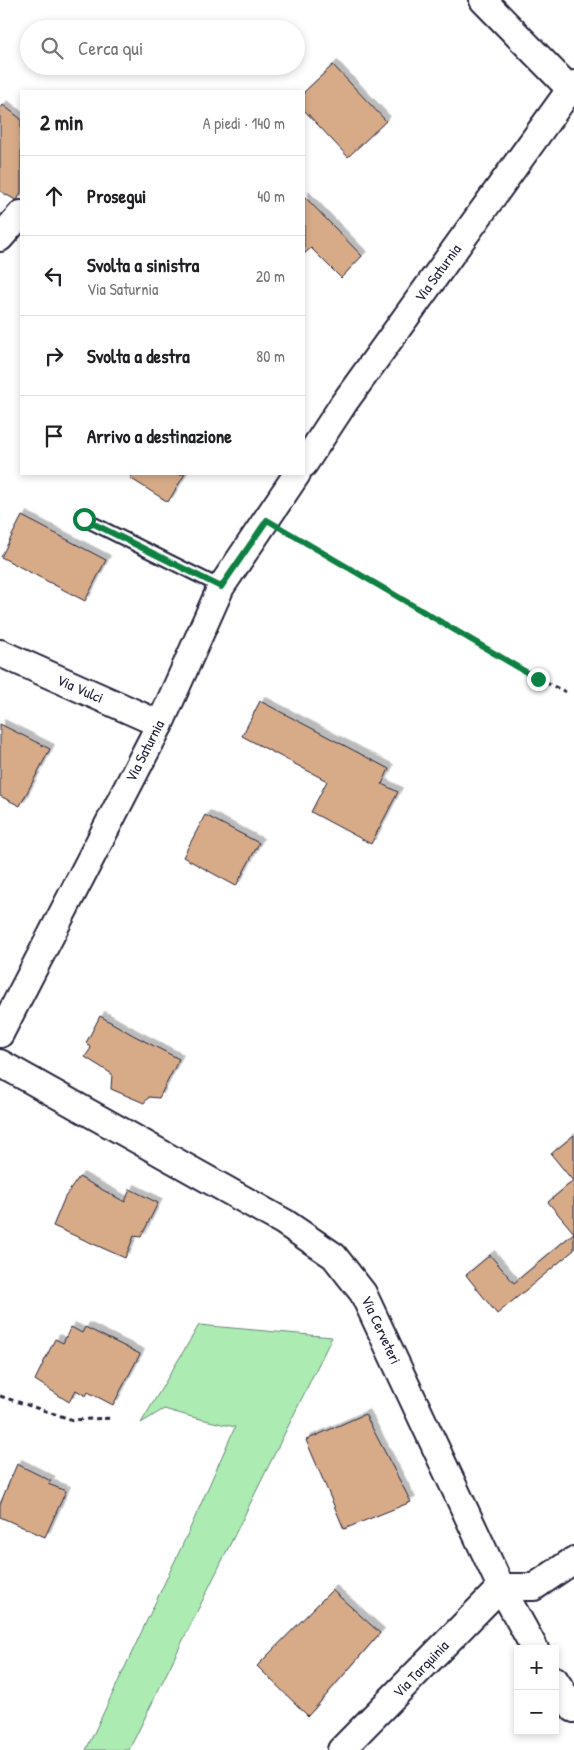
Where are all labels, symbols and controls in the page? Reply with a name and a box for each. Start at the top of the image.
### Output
search box [20,20,305,75]
icon: search [38,34,66,62]
text: Cerca qui [78,35,143,61]
text: 2 min [40,108,83,137]
text: A piedi · 140 m [203,112,285,134]
icon: ahead [40,182,68,210]
text: Prosegui [87,183,146,209]
text: 40 m [257,185,285,207]
street label: Via Saturnia [409,239,466,306]
text: Svolta a sinistra [87,252,199,278]
icon: left [40,262,68,290]
text: 20 m [256,265,285,287]
text: Via Saturnia [87,278,158,300]
icon: right [40,342,68,370]
text: Svolta a destra [87,343,190,369]
text: 80 m [256,345,285,367]
icon: arrive [40,422,68,450]
text: Arrivo a destinazione [87,423,232,449]
route start [73,508,96,531]
route end [527,668,550,691]
street label: Via Vulci [54,669,107,708]
street label: Via Saturnia [120,716,169,785]
street label: Via Cerveteri [356,1292,406,1367]
street label: Via Tarquinia [388,1635,453,1702]
map controls [514,1645,559,1735]
button: + [514,1645,559,1690]
button: − [514,1690,559,1735]

